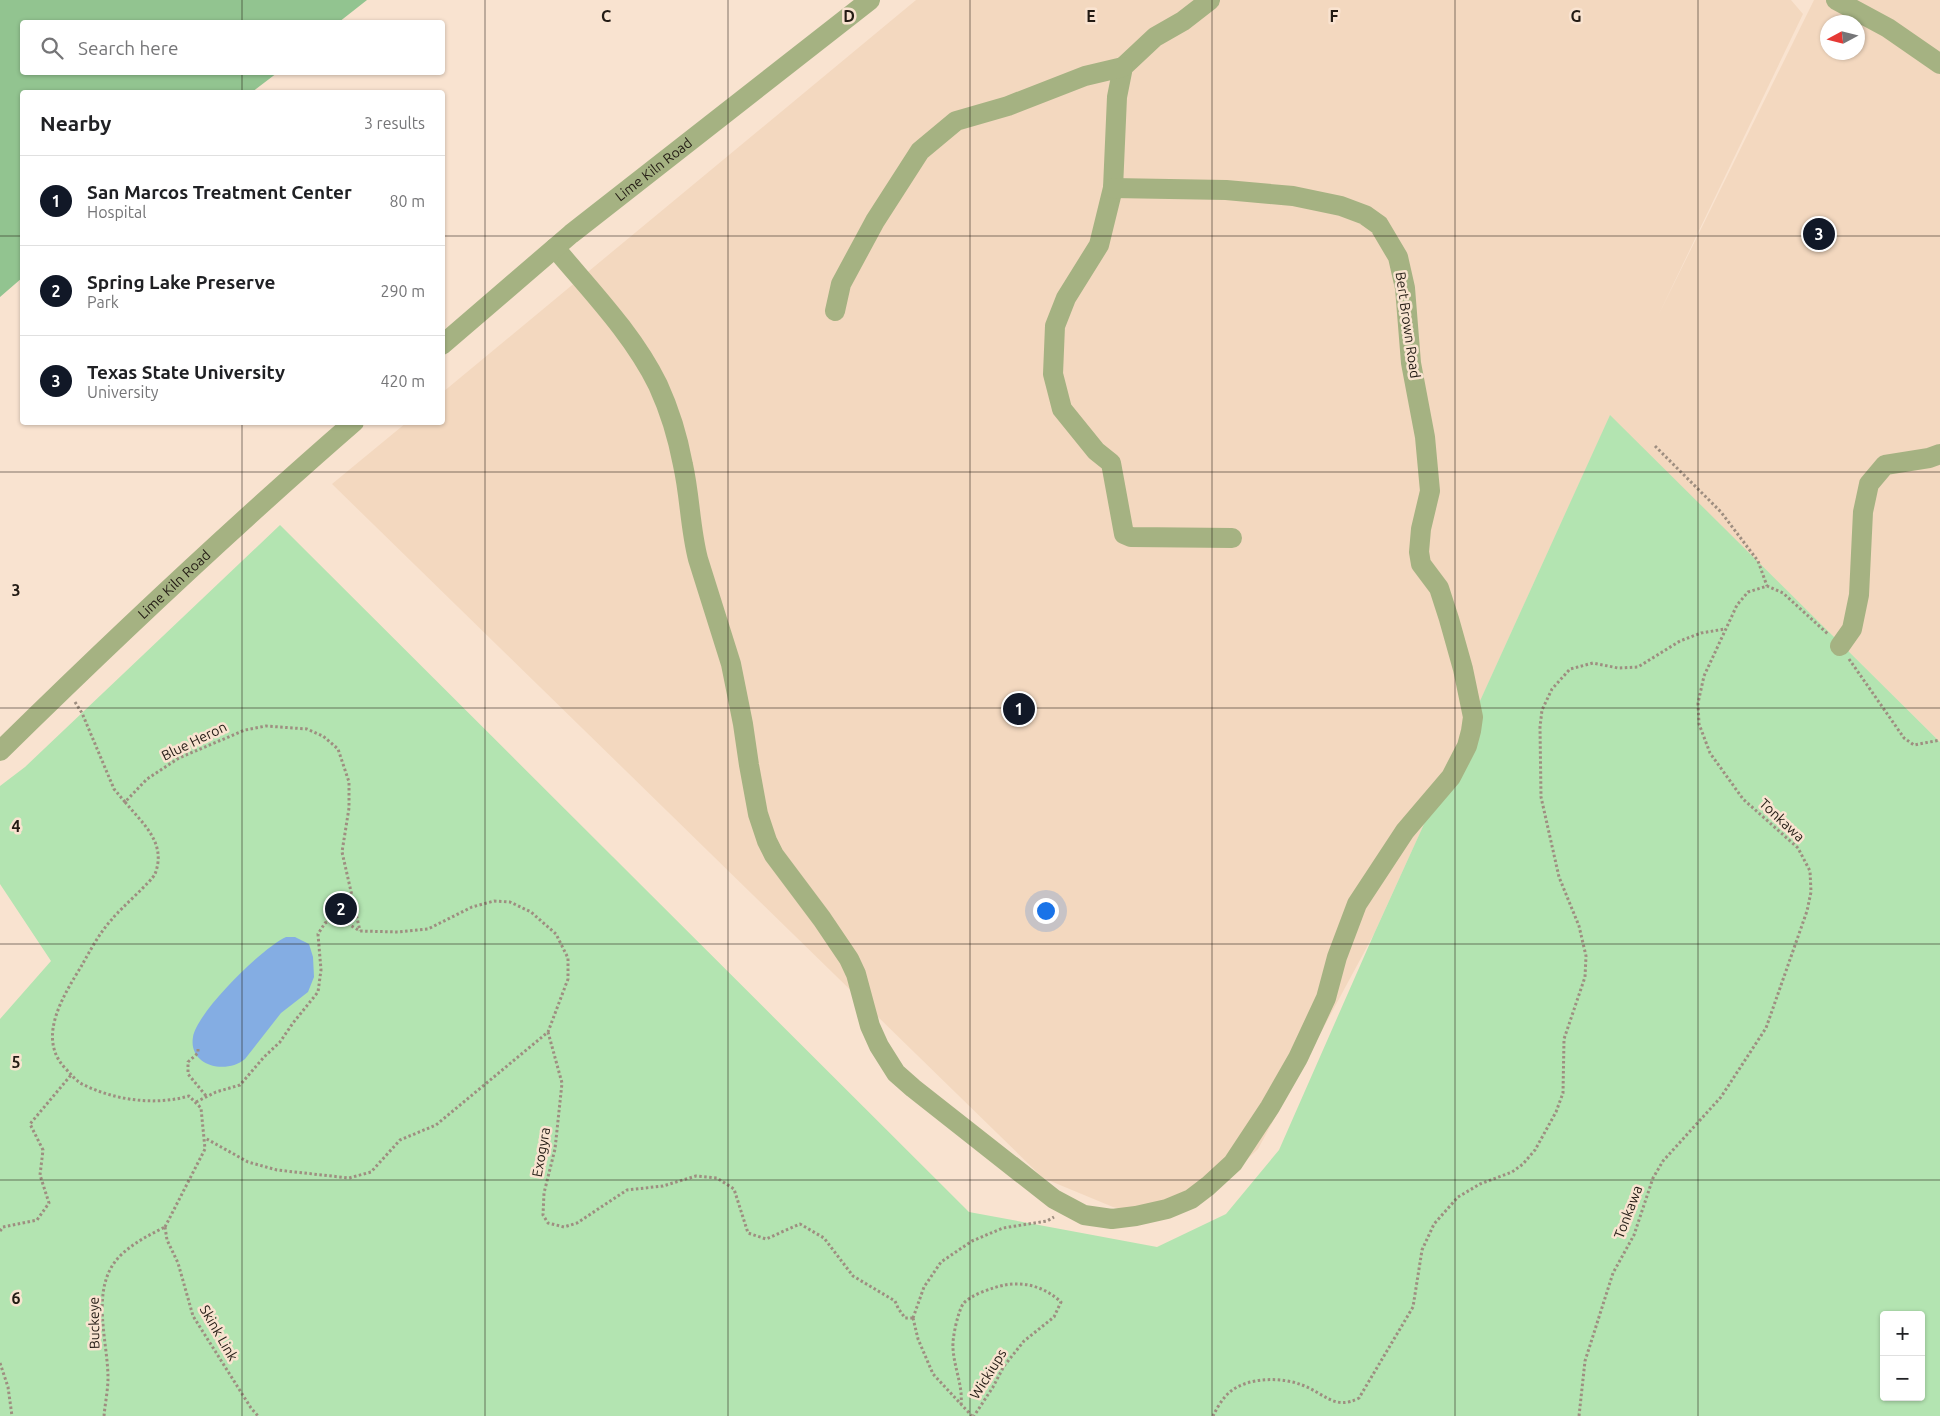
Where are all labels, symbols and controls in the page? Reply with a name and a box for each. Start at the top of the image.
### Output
text: C [601,7,611,25]
text: D [843,7,855,25]
text: E [1086,7,1096,25]
text: F [1330,7,1339,25]
text: G [1570,7,1582,25]
north arrow [1820,15,1865,60]
search box [20,20,445,75]
icon: search [38,34,66,62]
text: Search here [78,37,178,59]
text: Nearby [40,111,111,135]
text: 3 results [364,114,425,132]
street label: Lime Kiln Road [612,134,695,204]
text: San Marcos Treatment Center [87,181,352,203]
text: 1 [51,192,61,210]
text: 80 m [389,192,425,210]
text: Hospital [87,203,146,221]
pin: 3 [1803,215,1835,253]
text: Spring Lake Preserve [87,271,275,293]
street label: Bert Brown Road [1393,271,1423,379]
text: 2 [51,282,61,300]
text: 290 m [380,282,425,300]
text: Park [87,293,119,311]
text: Texas State University [87,361,285,383]
text: 3 [51,372,61,390]
text: 420 m [380,372,425,390]
text: University [87,383,158,401]
street label: Lime Kiln Road [135,547,214,622]
text: 3 [11,581,21,599]
pin: 1 [1003,690,1035,728]
street label: Blue Heron [159,718,229,764]
street label: Tonkawa [1756,795,1808,845]
text: 4 [11,817,21,835]
pin: 2 [325,890,357,928]
your location [1033,898,1059,924]
text: 5 [11,1053,21,1071]
street label: Exogyra [529,1126,553,1178]
street label: Tonkawa [1611,1183,1645,1241]
text: 6 [11,1289,21,1307]
street label: Buckeye [86,1297,102,1349]
street label: Skink Link [197,1302,241,1364]
map controls [1880,1311,1925,1401]
button: + [1880,1311,1925,1356]
street label: Wickiups [966,1346,1010,1402]
button: − [1880,1356,1925,1401]

